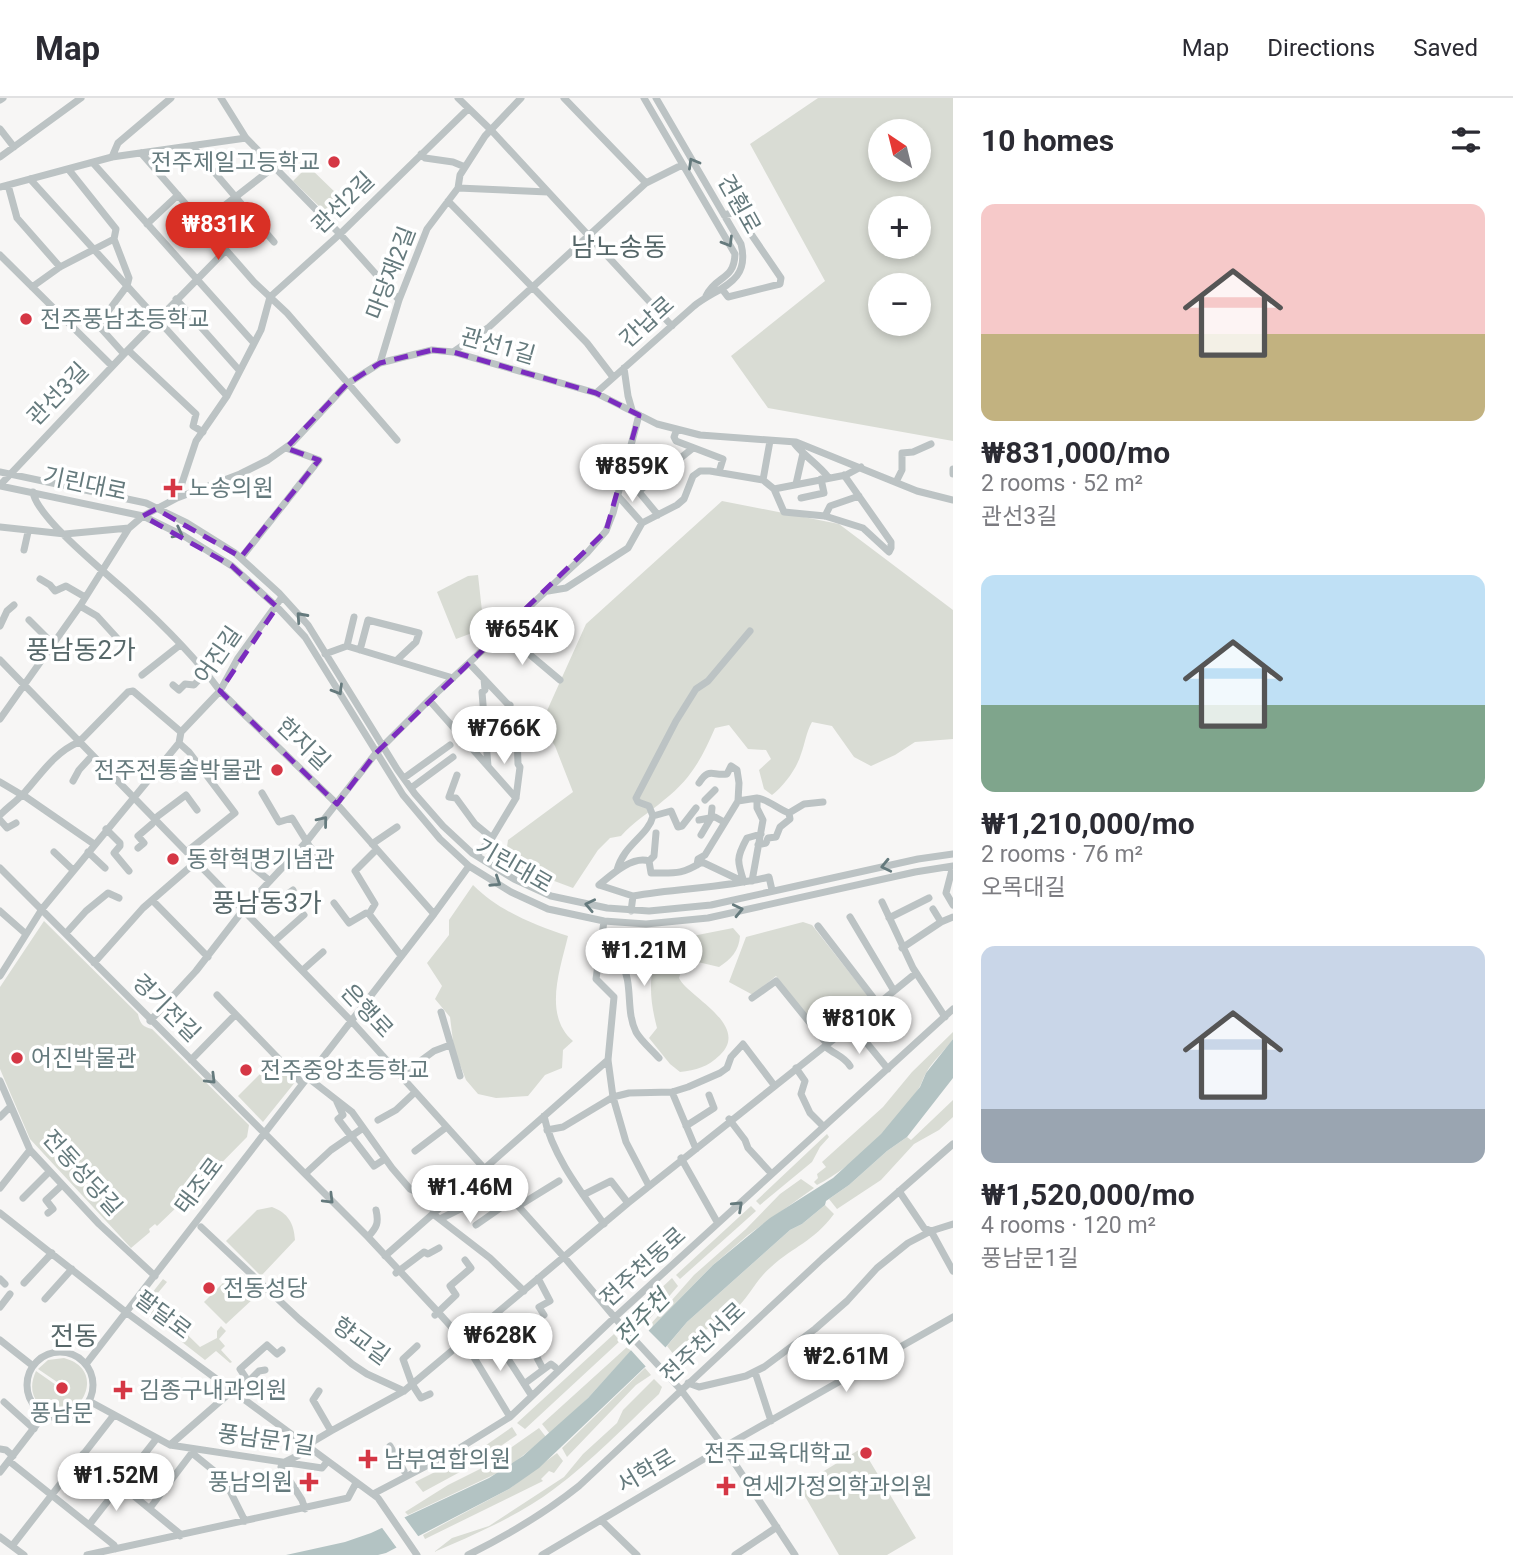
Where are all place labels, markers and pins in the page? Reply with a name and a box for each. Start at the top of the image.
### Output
place label: 전주제일고등학교 [151,149,320,176]
marker: 전주제일고등학교 [326,154,342,170]
pin: ₩831K [169,202,267,262]
place label: 전주풍남초등학교 [40,306,209,333]
marker: 전주풍남초등학교 [18,311,34,327]
pin: ₩859K [583,444,681,504]
place label: 노송의원 [189,475,274,502]
marker: 노송의원 [163,478,183,498]
pin: ₩654K [473,608,571,667]
pin: ₩766K [455,706,553,766]
place label: 전주전통술박물관 [94,757,263,784]
marker: 전주전통술박물관 [269,762,285,778]
place label: 동학혁명기념관 [187,846,335,873]
marker: 동학혁명기념관 [165,851,181,867]
pin: ₩1.21M [587,928,701,988]
pin: ₩810K [810,996,908,1056]
place label: 어진박물관 [31,1045,137,1072]
marker: 어진박물관 [9,1050,25,1066]
place label: 전주중앙초등학교 [260,1057,429,1084]
marker: 전주중앙초등학교 [238,1062,254,1078]
pin: ₩1.46M [413,1166,527,1225]
place label: 전동성당 [223,1275,308,1302]
marker: 전동성당 [201,1280,217,1296]
pin: ₩628K [451,1314,549,1373]
pin: ₩2.61M [789,1334,903,1394]
place label: 김종구내과의원 [139,1377,287,1404]
marker: 풍남문 [54,1380,70,1396]
marker: 김종구내과의원 [113,1380,133,1400]
place label: 풍남문 [30,1400,94,1427]
place label: 전주교육대학교 [704,1440,852,1467]
marker: 전주교육대학교 [858,1445,874,1461]
place label: 남부연합의원 [384,1446,511,1473]
marker: 남부연합의원 [358,1449,378,1469]
pin: ₩1.52M [59,1454,173,1513]
place label: 풍남의원 [208,1469,293,1496]
marker: 풍남의원 [299,1472,319,1492]
place label: 연세가정의학과의원 [742,1473,932,1500]
marker: 연세가정의학과의원 [716,1476,736,1496]

